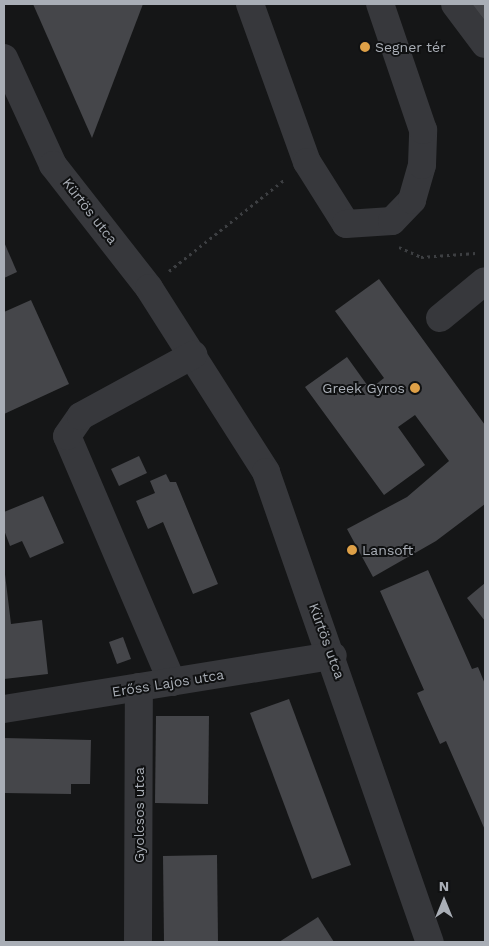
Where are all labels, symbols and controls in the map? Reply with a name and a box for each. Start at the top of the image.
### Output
place label: Segner tér [375,39,446,55]
marker: Segner tér [359,41,371,53]
street label: Kürtös utca [59,175,121,247]
place label: Greek Gyros [322,380,405,396]
marker: Greek Gyros [409,382,421,394]
place label: Lansoft [362,542,413,558]
marker: Lansoft [346,544,358,556]
street label: Kürtös utca [306,601,348,681]
street label: Erőss Lajos utca [111,666,225,700]
street label: Gyolcsos utca [131,767,147,863]
north arrow [419,876,469,926]
text: N [439,878,449,894]

